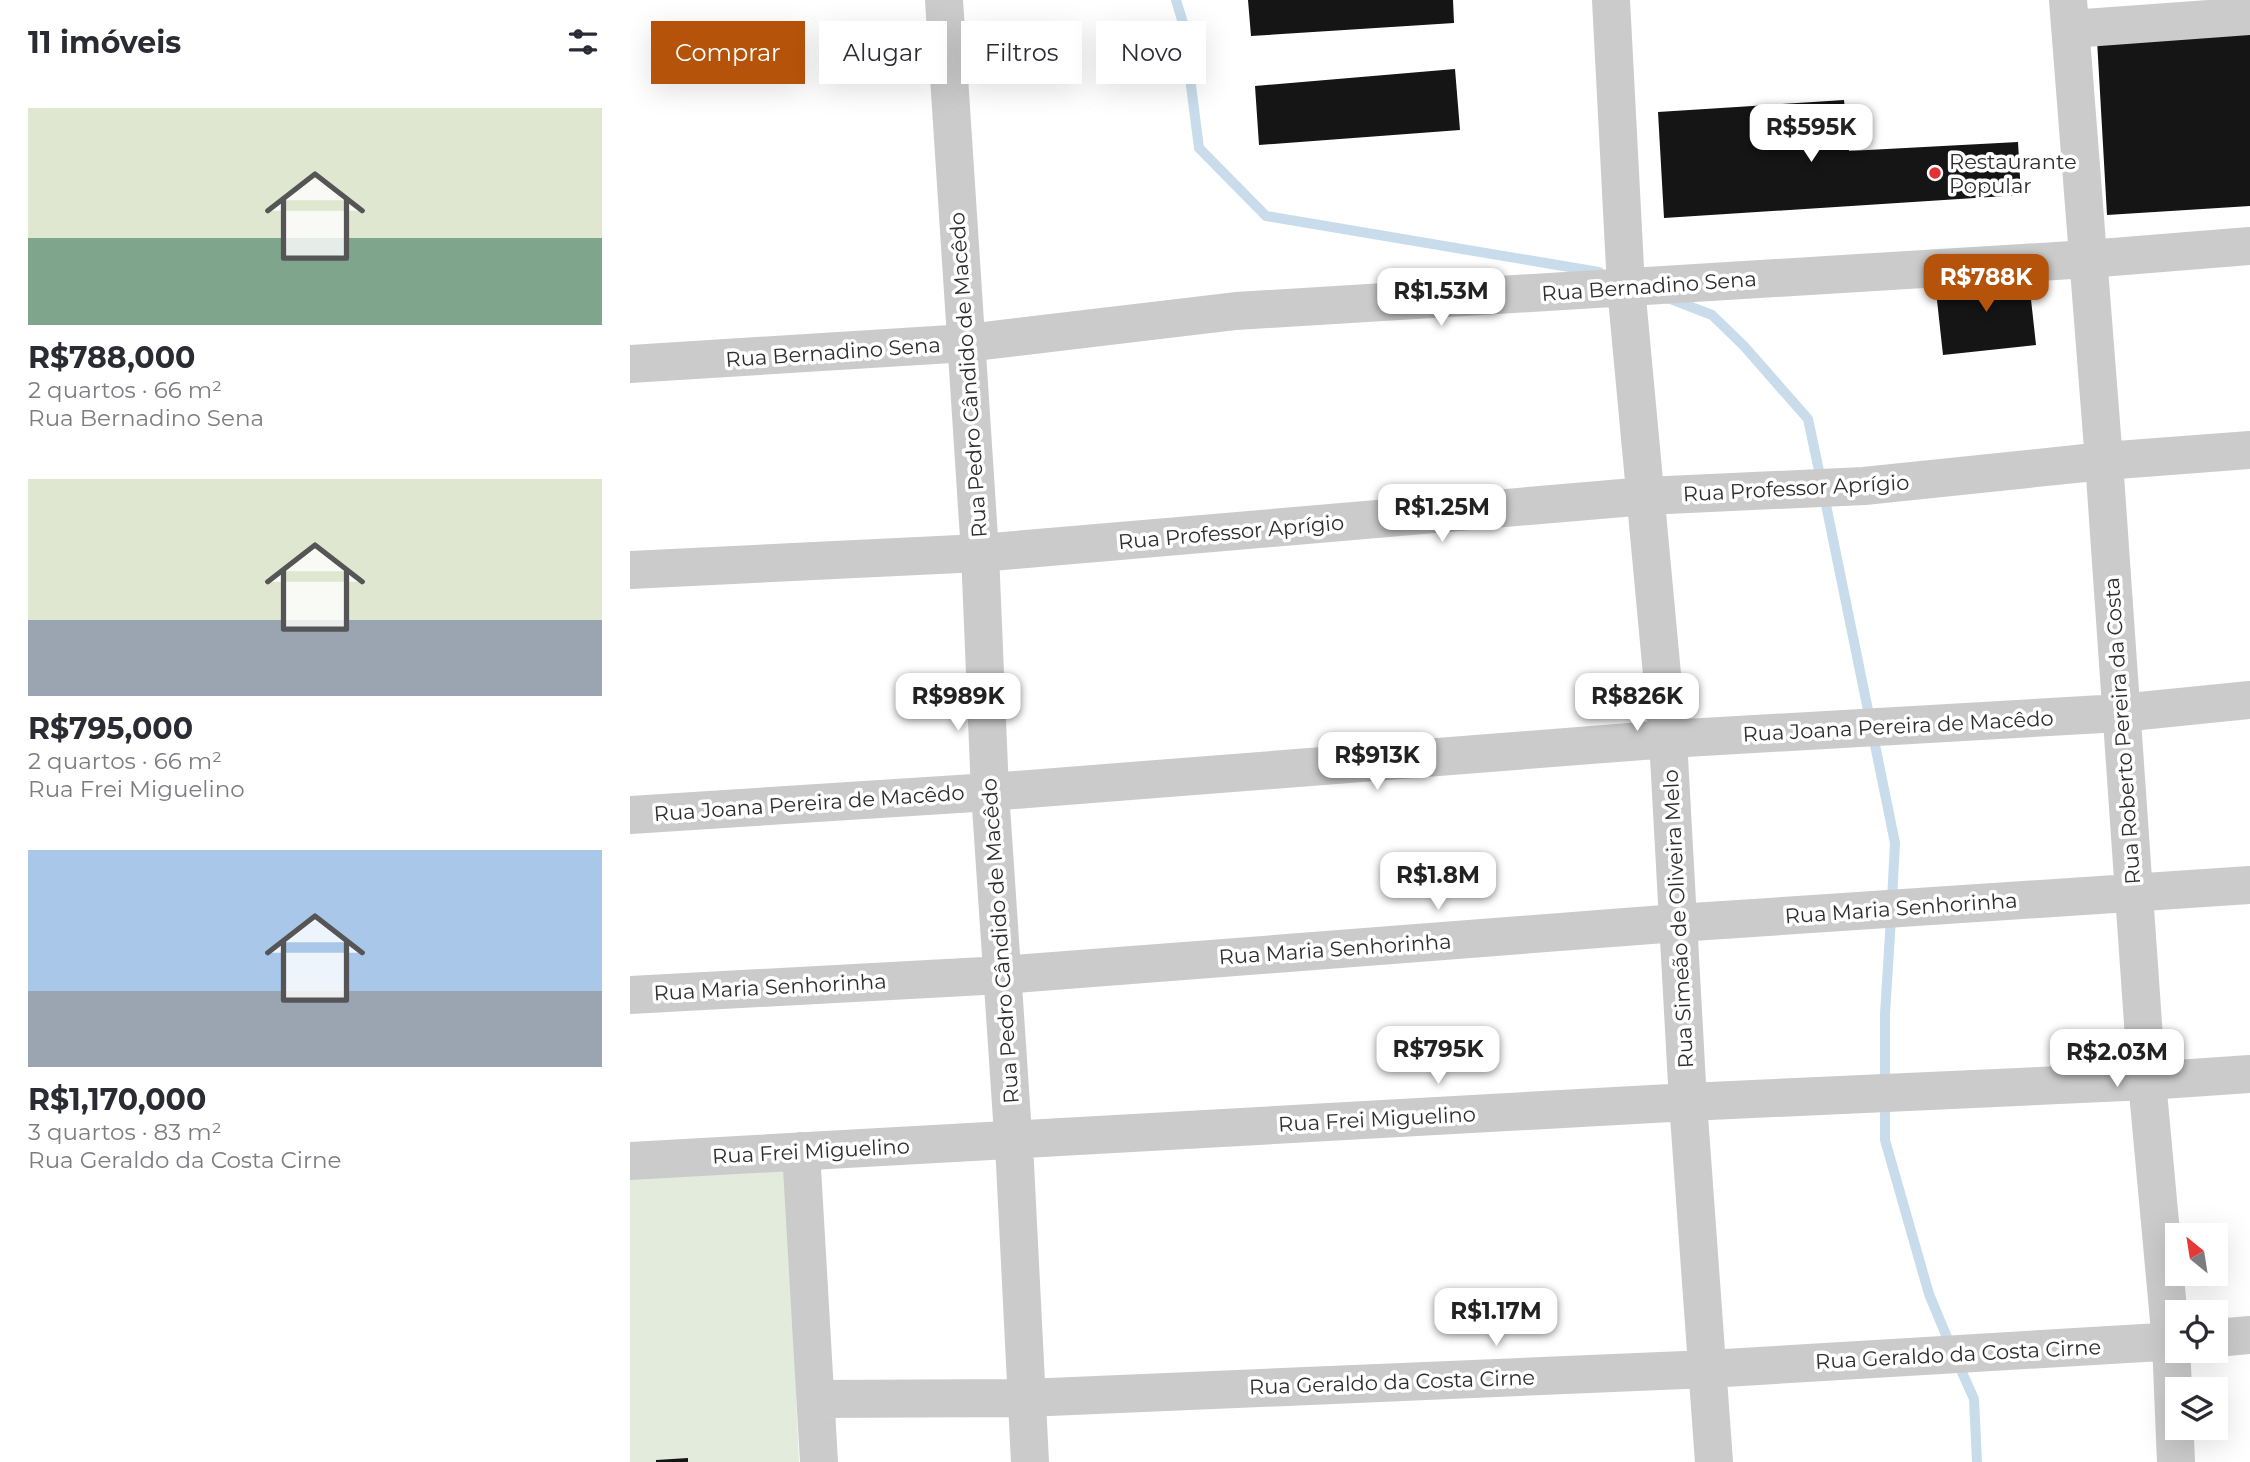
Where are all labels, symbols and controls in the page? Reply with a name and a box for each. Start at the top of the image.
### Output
chip: Comprar [651,21,805,84]
chip: Alugar [819,21,947,84]
chip: Filtros [961,21,1082,84]
chip: Novo [1096,21,1206,84]
icon: filters [564,23,602,61]
text: 11 imóveis [28,24,181,61]
pin: R$595K [1754,104,1868,164]
text: R$595K [1766,113,1856,141]
place label: Restaurante Popular [1949,149,2077,198]
icon: home [252,153,378,279]
marker: Restaurante Popular [1927,165,1943,181]
street label: Rua Pedro Cândido de Macêdo [944,211,992,539]
pin: R$788K [1929,254,2043,314]
text: R$788K [1940,263,2032,291]
street label: Rua Bernadino Sena [1541,266,1757,306]
pin: R$1.53M [1376,268,1506,328]
text: R$1.53M [1393,277,1489,305]
street label: Rua Bernadino Sena [725,332,941,372]
text: R$788,000 [28,339,195,376]
text: 2 quartos · 66 m² [28,376,222,404]
text: Rua Bernadino Sena [28,404,264,432]
street label: Rua Professor Aprígio [1682,470,1910,506]
pin: R$1.25M [1377,484,1507,544]
text: R$1.25M [1394,493,1490,521]
street label: Rua Professor Aprígio [1117,510,1345,554]
icon: home [252,524,378,650]
street label: Rua Roberto Pereira da Costa [2099,577,2145,885]
pin: R$989K [901,674,1015,733]
pin: R$826K [1580,674,1694,733]
text: R$989K [912,682,1004,710]
text: R$826K [1591,682,1683,710]
street label: Rua Joana Pereira de Macêdo [1742,705,2054,747]
text: R$795,000 [28,710,193,747]
pin: R$913K [1320,732,1434,792]
text: R$913K [1334,741,1420,769]
text: 2 quartos · 66 m² [28,747,222,775]
street label: Rua Simeão de Oliveira Melo [1658,769,1698,1069]
text: Rua Frei Miguelino [28,775,245,803]
street label: Rua Pedro Cândido de Macêdo [976,777,1024,1105]
street label: Rua Joana Pereira de Macêdo [653,780,965,826]
pin: R$1.8M [1381,852,1495,912]
text: R$1.8M [1396,861,1480,889]
street label: Rua Maria Senhorinha [1784,887,2018,929]
icon: home [252,895,378,1021]
street label: Rua Maria Senhorinha [1218,928,1452,970]
street label: Rua Maria Senhorinha [653,968,887,1006]
pin: R$795K [1381,1026,1495,1086]
pin: R$2.03M [2052,1030,2182,1089]
text: R$795K [1393,1035,1483,1063]
text: R$2.03M [2066,1038,2168,1066]
text: R$1,170,000 [28,1081,206,1118]
street label: Rua Frei Miguelino [1278,1101,1476,1137]
text: 3 quartos · 83 m² [28,1118,222,1146]
street label: Rua Frei Miguelino [712,1133,910,1169]
text: Rua Geraldo da Costa Cirne [28,1146,342,1174]
north arrow [2165,1223,2228,1286]
map controls [2165,1223,2228,1440]
pin: R$1.17M [1431,1288,1561,1348]
text: R$1.17M [1450,1297,1542,1325]
button: locate [2165,1300,2228,1363]
street label: Rua Geraldo da Costa Cirne [1814,1334,2102,1374]
street label: Rua Geraldo da Costa Cirne [1249,1365,1535,1399]
button: layers [2165,1377,2228,1440]

